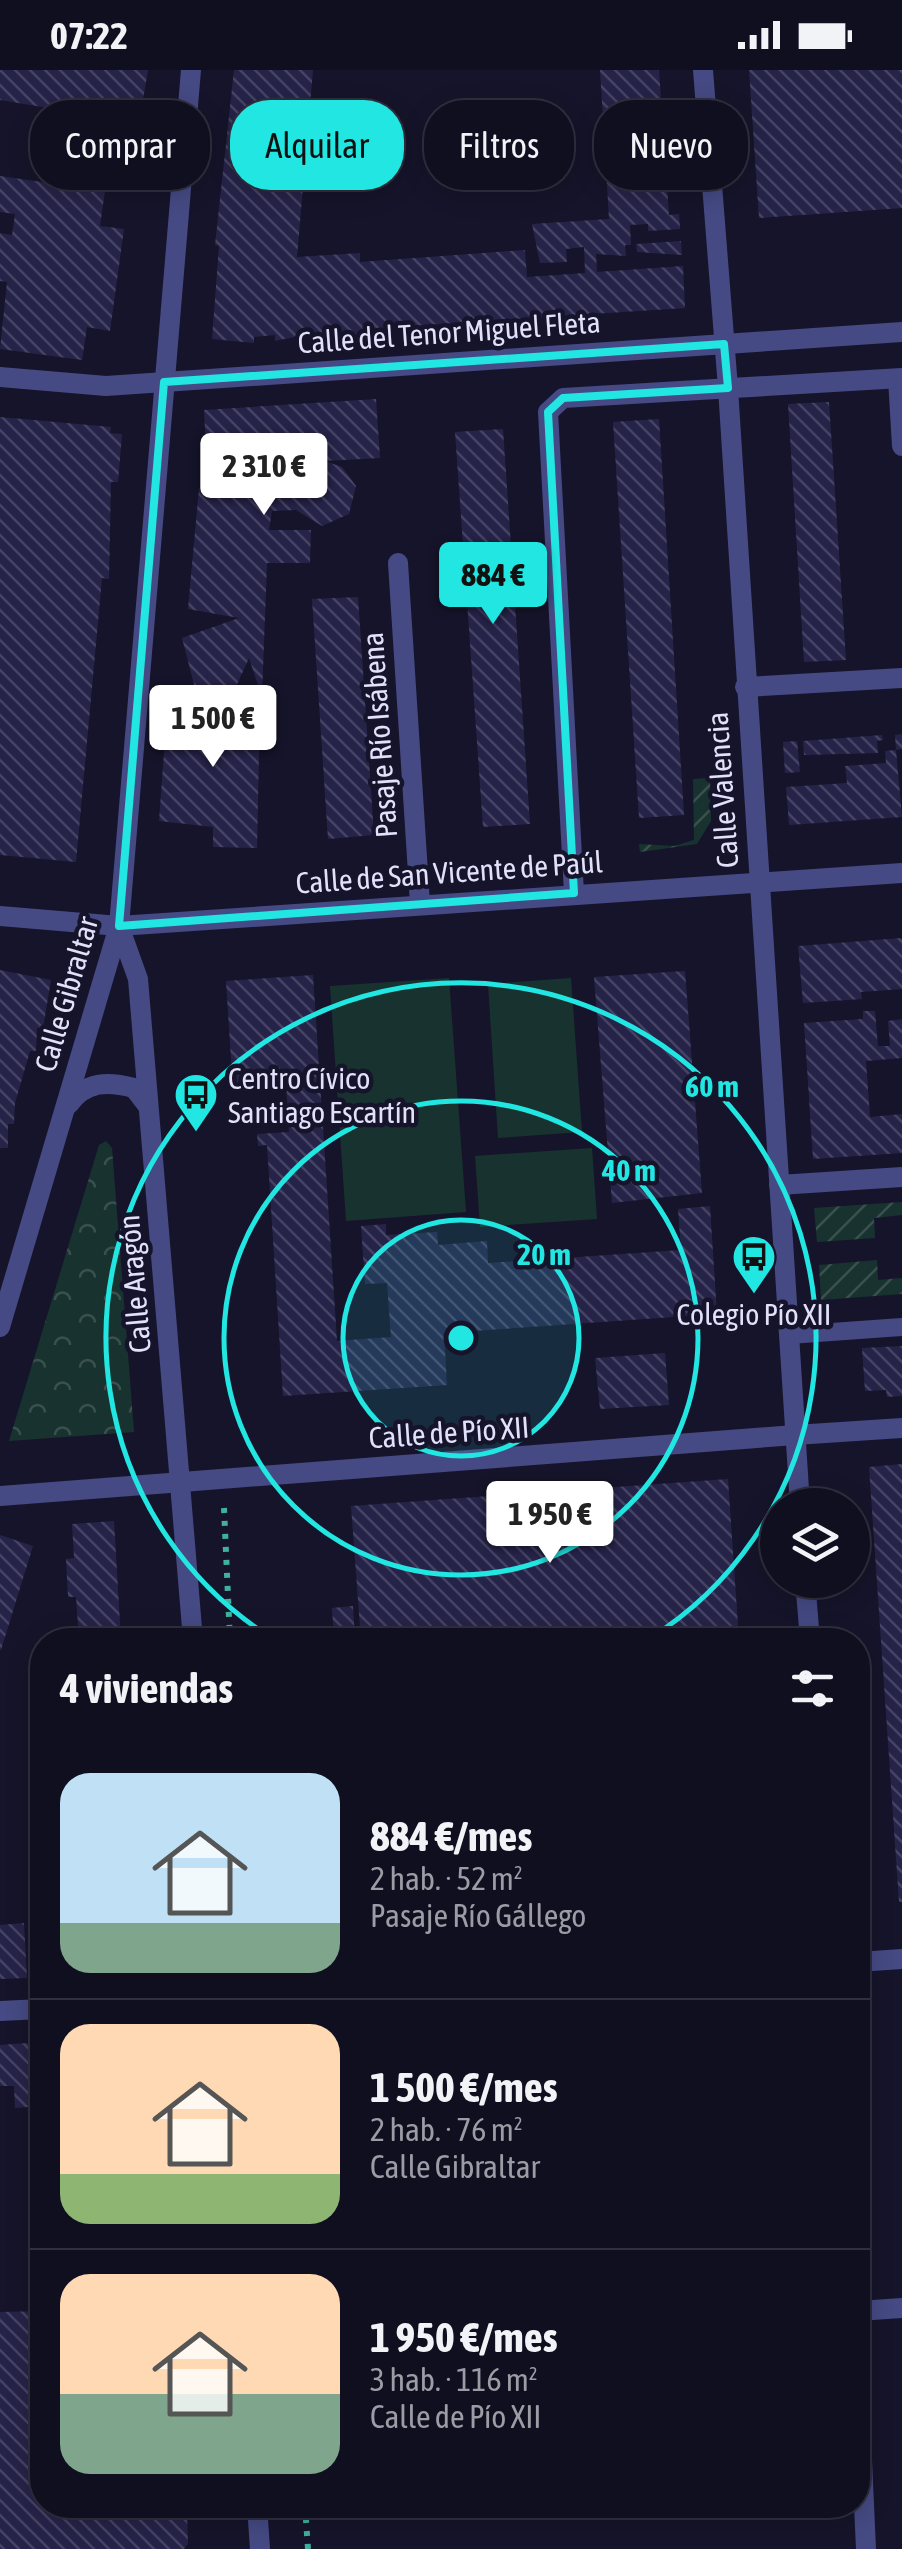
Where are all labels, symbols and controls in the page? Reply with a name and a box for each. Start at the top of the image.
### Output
text: 07:22 [50,14,128,57]
chip: Comprar [30,100,210,190]
chip: Alquilar [230,100,404,190]
chip: Filtros [424,100,574,190]
chip: Nuevo [594,100,748,190]
street label: Calle del Tenor Miguel Fleta [297,304,601,360]
pin: 2 310 € [172,433,356,518]
text: 2 310 € [222,447,306,484]
pin: 884 € [423,542,563,627]
text: 884 € [461,556,525,593]
street label: Pasaje Río Isábena [355,631,403,839]
pin: 1 500 € [121,685,305,770]
text: 1 500 € [171,699,255,736]
street label: Calle Valencia [700,711,744,869]
street label: Calle de San Vicente de Paúl [295,844,604,900]
street label: Calle Gibraltar [28,912,105,1075]
place label: Centro Cívico Santiago Escartín [228,1061,416,1129]
text: 60 m [685,1069,739,1103]
bus stop icon: Centro Cívico Santiago Escartín [173,1072,219,1133]
text: 40 m [601,1153,656,1187]
street label: Calle Aragón [111,1213,157,1355]
bus stop icon: Colegio Pío XII [731,1234,777,1295]
text: 20 m [517,1237,571,1271]
place label: Colegio Pío XII [677,1297,831,1331]
centre of rings [443,1320,479,1356]
street label: Calle de Pío XII [368,1409,530,1455]
pin: 1 950 € [458,1481,642,1566]
map controls [760,1488,870,1598]
button: layers [760,1488,870,1598]
text: 1 950 € [508,1495,592,1532]
icon: filters [785,1661,840,1716]
text: 4 viviendas [60,1664,233,1712]
text: 884 €/mes [370,1812,532,1860]
icon: home [140,1813,260,1933]
text: 2 hab. · 52 m² [370,1860,523,1897]
text: Pasaje Río Gállego [370,1897,586,1934]
text: 1 500 €/mes [370,2063,558,2111]
icon: home [140,2064,260,2184]
text: 2 hab. · 76 m² [370,2111,523,2148]
text: Calle Gibraltar [370,2148,540,2185]
text: 1 950 €/mes [370,2313,558,2361]
icon: home [140,2314,260,2434]
text: 3 hab. · 116 m² [370,2361,538,2398]
text: Calle de Pío XII [370,2398,541,2435]

